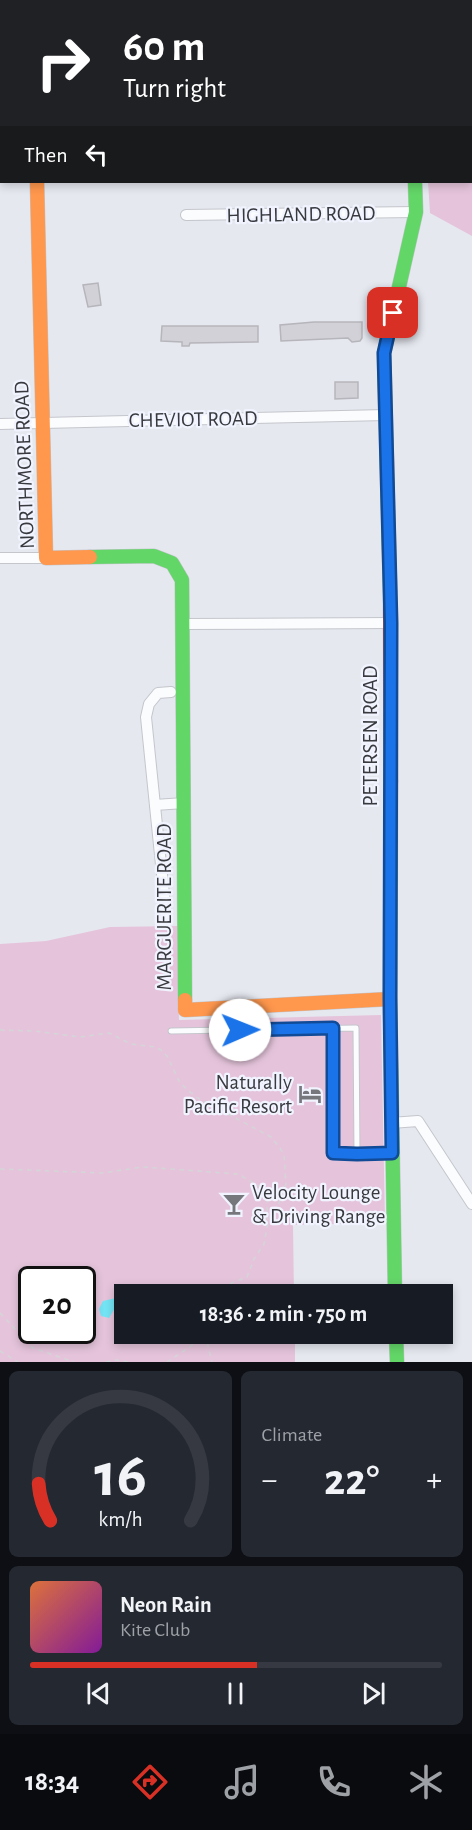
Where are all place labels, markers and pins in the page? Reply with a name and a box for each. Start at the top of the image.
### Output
pin [367,287,418,338]
place label: Naturally Pacific Resort [184,1072,292,1117]
hotel icon: Naturally Pacific Resort [297,1081,323,1107]
place label: Velocity Lounge & Driving Range [252,1182,385,1227]
bar icon: Velocity Lounge & Driving Range [221,1191,247,1217]

